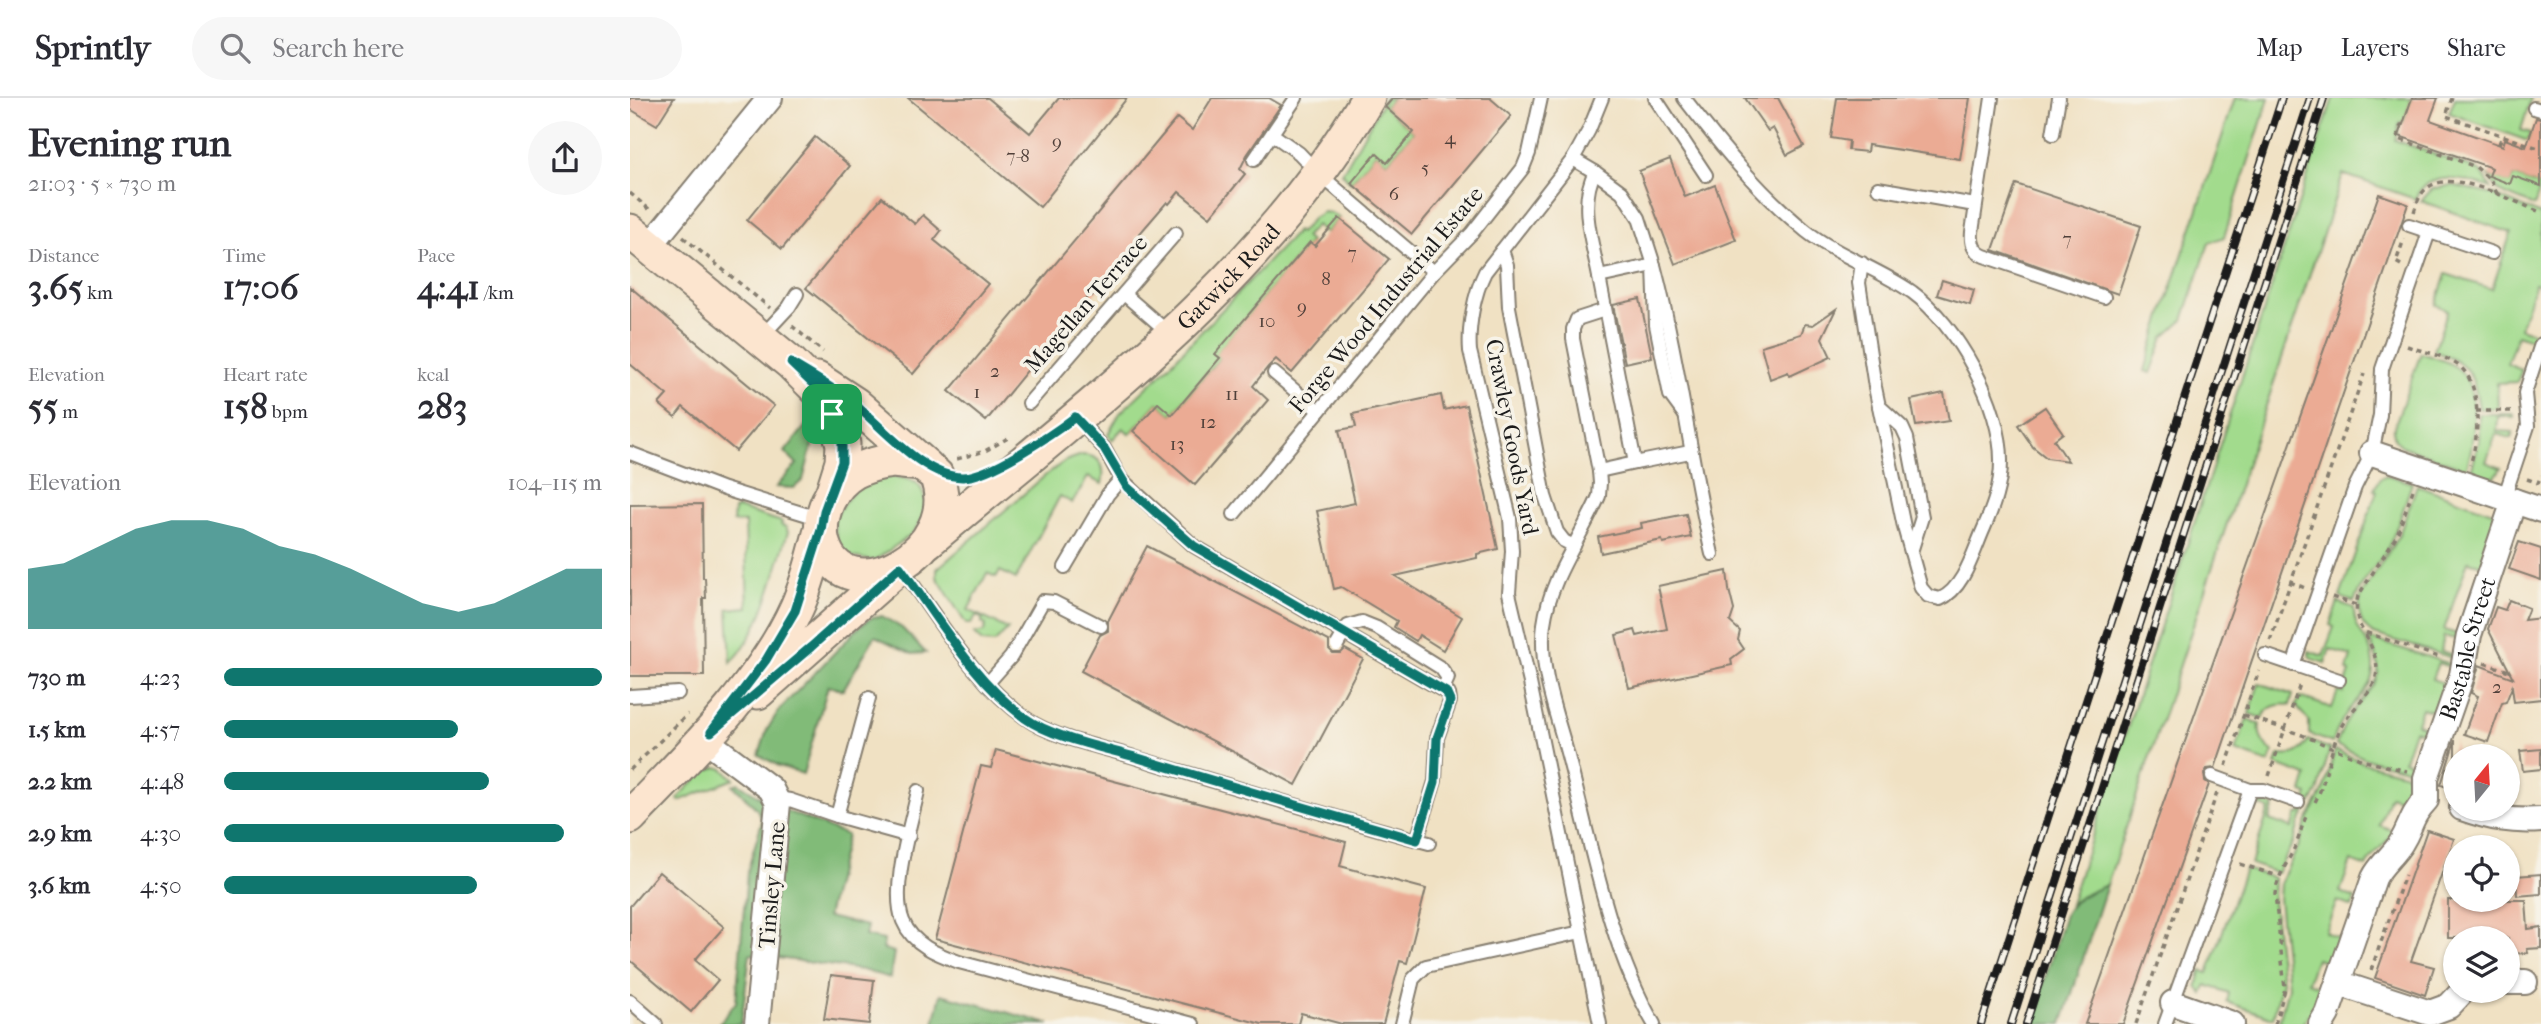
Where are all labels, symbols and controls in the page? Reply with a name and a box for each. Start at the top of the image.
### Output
search box [192,17,682,80]
text: Sprintly [35,29,150,68]
icon: search [216,29,254,67]
text: Search here [272,33,404,64]
text: Map [2257,34,2303,62]
text: Layers [2341,34,2409,62]
text: Share [2447,34,2506,62]
text: Evening run [28,121,231,166]
button: share [528,121,602,195]
house number: 4 [1444,127,1456,149]
house number: 9 [1052,131,1062,153]
house number: 7-8 [1006,145,1030,167]
house number: 5 [1421,157,1429,179]
text: 21:03 · 5 × 730 m [28,170,176,197]
street label: Forge Wood Industrial Estate [1283,181,1489,419]
house number: 6 [1389,183,1400,205]
street label: Gatwick Road [1171,218,1286,335]
house number: 7 [2062,228,2072,250]
street label: Magellan Terrace [1019,230,1153,378]
house number: 7 [1347,242,1357,264]
text: Distance [28,245,99,267]
text: Time [223,245,266,267]
text: Pace [417,245,455,267]
text: 3.65 [28,267,83,308]
text: 17:06 [223,267,299,308]
text: 4:41 [417,267,480,308]
house number: 8 [1321,268,1331,290]
text: km [83,282,113,304]
text: /km [480,282,514,304]
house number: 9 [1297,296,1307,318]
house number: 10 [1258,310,1276,332]
street label: Crawley Goods Yard [1480,337,1544,538]
house number: 2 [990,360,1000,382]
text: Elevation [28,364,105,386]
text: Heart rate [223,364,308,386]
text: kcal [417,364,449,386]
house number: 1 [974,381,980,403]
house number: 11 [1225,383,1239,405]
pin [802,384,862,444]
text: 55 [28,386,58,427]
text: 158 [223,386,268,427]
text: 283 [417,386,467,427]
icon: arrive [813,395,851,433]
text: m [58,401,78,423]
text: bpm [268,401,308,423]
house number: 12 [1200,411,1217,433]
house number: 13 [1170,433,1184,455]
text: Elevation [28,469,121,496]
text: 104–115 m [508,469,602,496]
street label: Bastable Street [2434,573,2501,724]
text: 730 m [28,664,85,691]
text: 4:23 [140,664,180,691]
house number: 2 [2492,676,2502,698]
text: 1.5 km [28,716,86,743]
text: 4:57 [140,716,180,743]
north arrow [2443,744,2520,821]
map controls [2443,744,2520,1003]
text: 2.2 km [28,768,92,795]
text: 4:48 [140,768,184,795]
text: 2.9 km [28,820,92,847]
text: 4:30 [140,820,181,847]
street label: Tinsley Lane [753,820,791,950]
button: locate [2443,835,2520,912]
text: 3.6 km [28,872,90,899]
text: 4:50 [140,872,182,899]
button: layers [2443,926,2520,1003]

